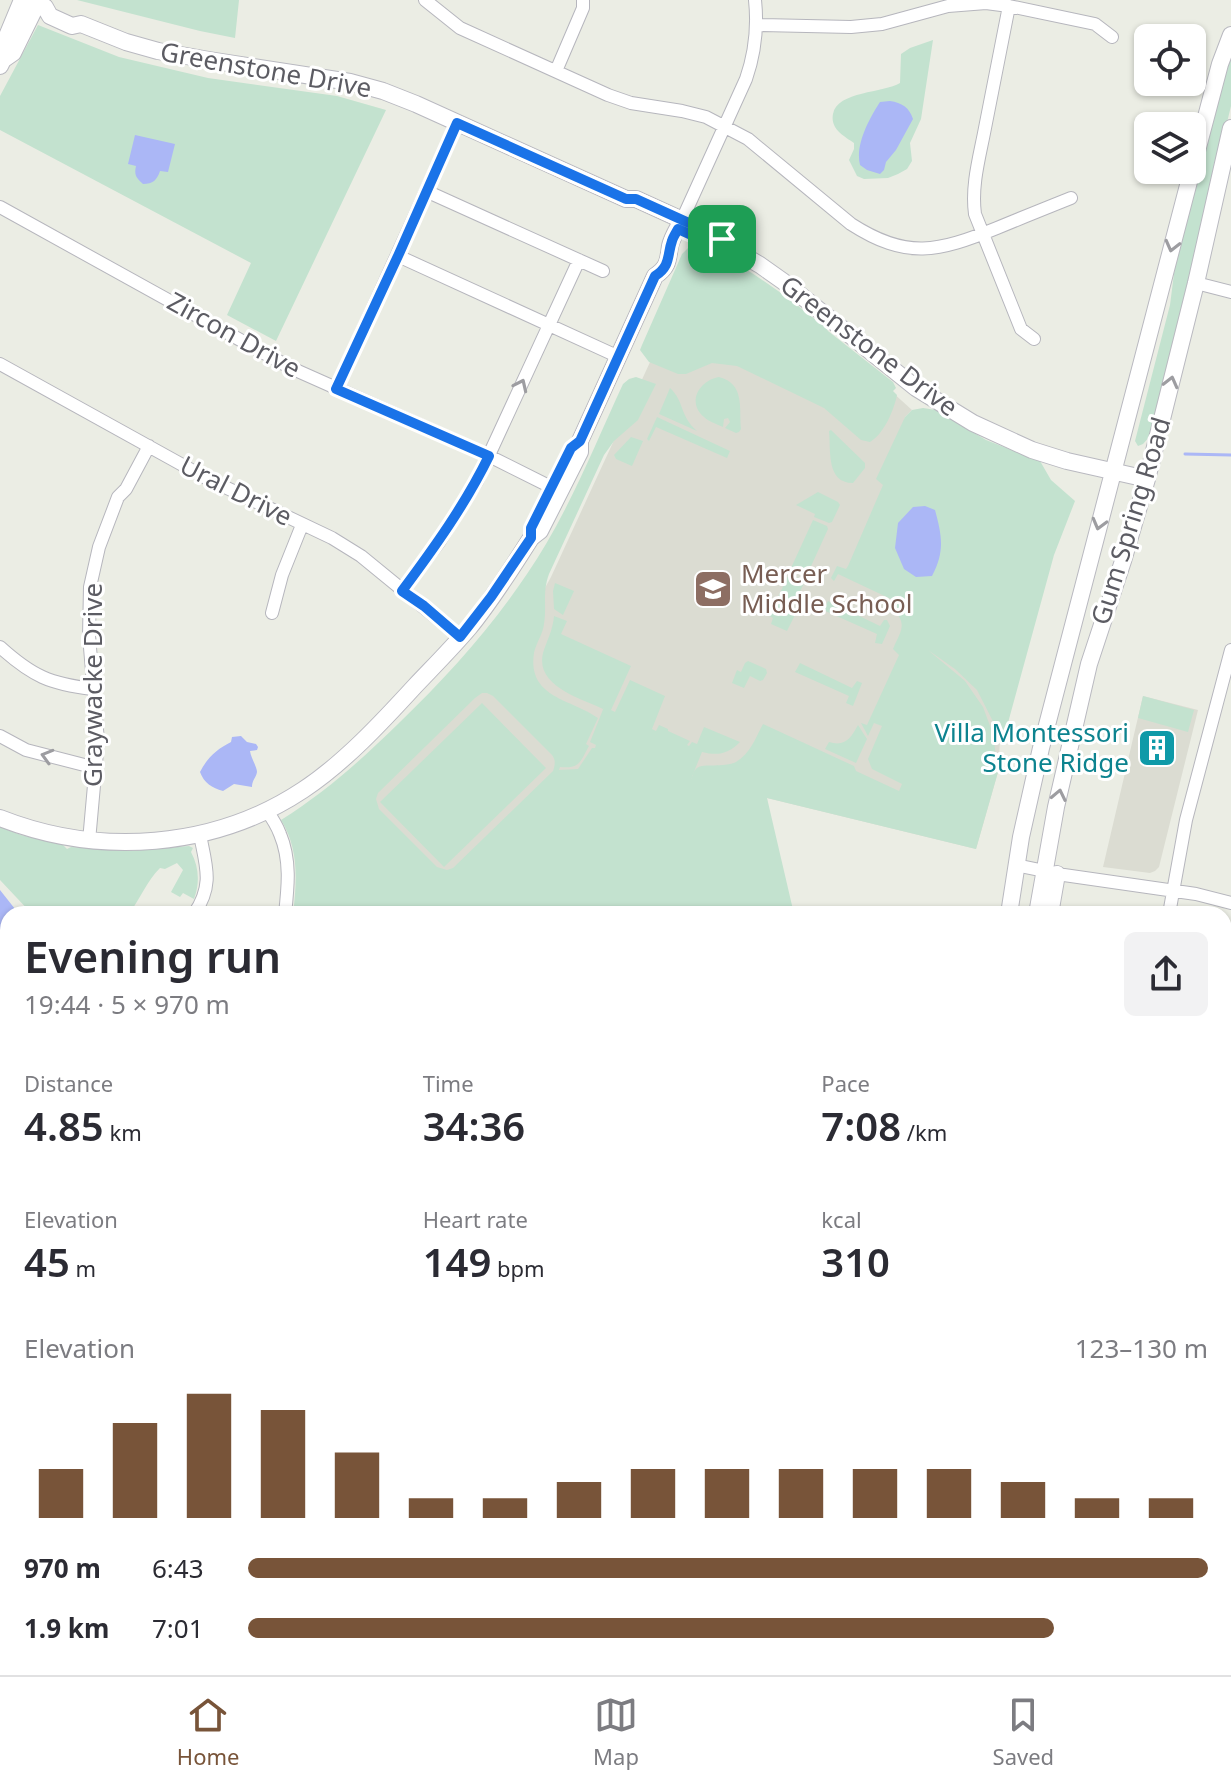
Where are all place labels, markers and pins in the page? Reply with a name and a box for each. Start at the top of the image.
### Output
pin [688,205,756,273]
place label: Mercer Middle School [741,555,912,621]
school or university icon: Mercer Middle School [692,568,734,610]
place label: Villa Montessori Stone Ridge [934,714,1129,780]
building icon: Villa Montessori Stone Ridge [1136,727,1178,769]

